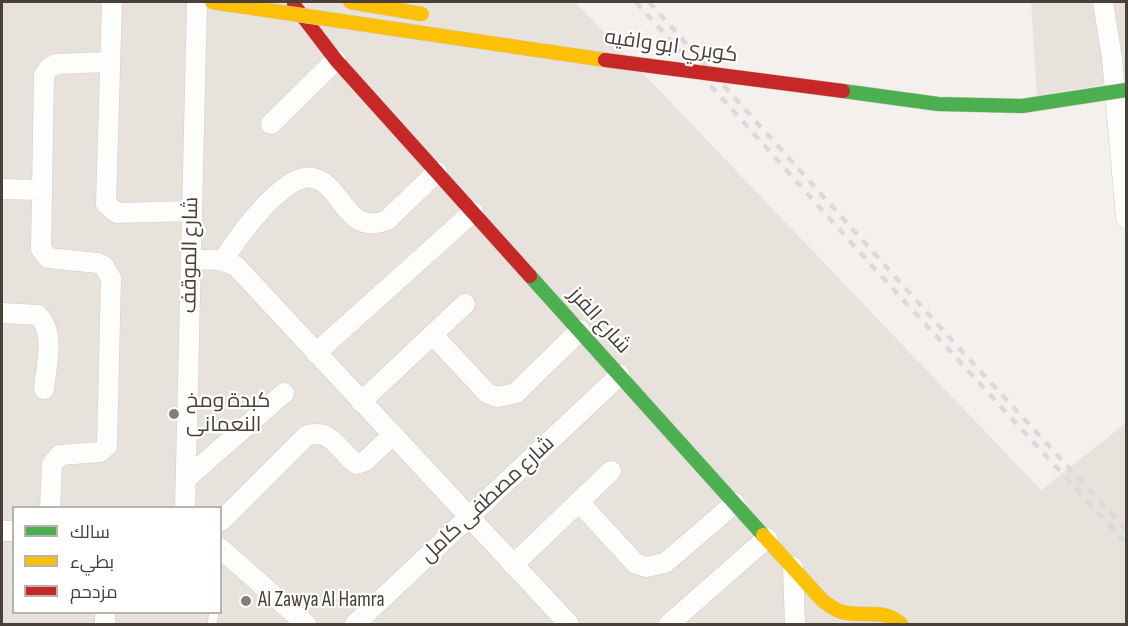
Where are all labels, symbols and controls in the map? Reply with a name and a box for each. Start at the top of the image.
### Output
street label: كوبري ابو وافيه [603,25,739,69]
street label: شارع الموقف [177,196,205,314]
street label: شارع الفرز [563,283,635,359]
place label: كبدة ومخ النعمانى [186,389,270,439]
marker: كبدة ومخ النعمانى [167,407,181,421]
street label: شارع مصطفى كامل [416,431,560,569]
legend [12,506,222,614]
text: سالك [70,522,110,543]
text: بطيء [70,552,114,573]
text: مزدحم [70,582,118,603]
place label: Al Zawya Al Hamra [258,588,384,614]
marker: Al Zawya Al Hamra [239,594,253,608]

